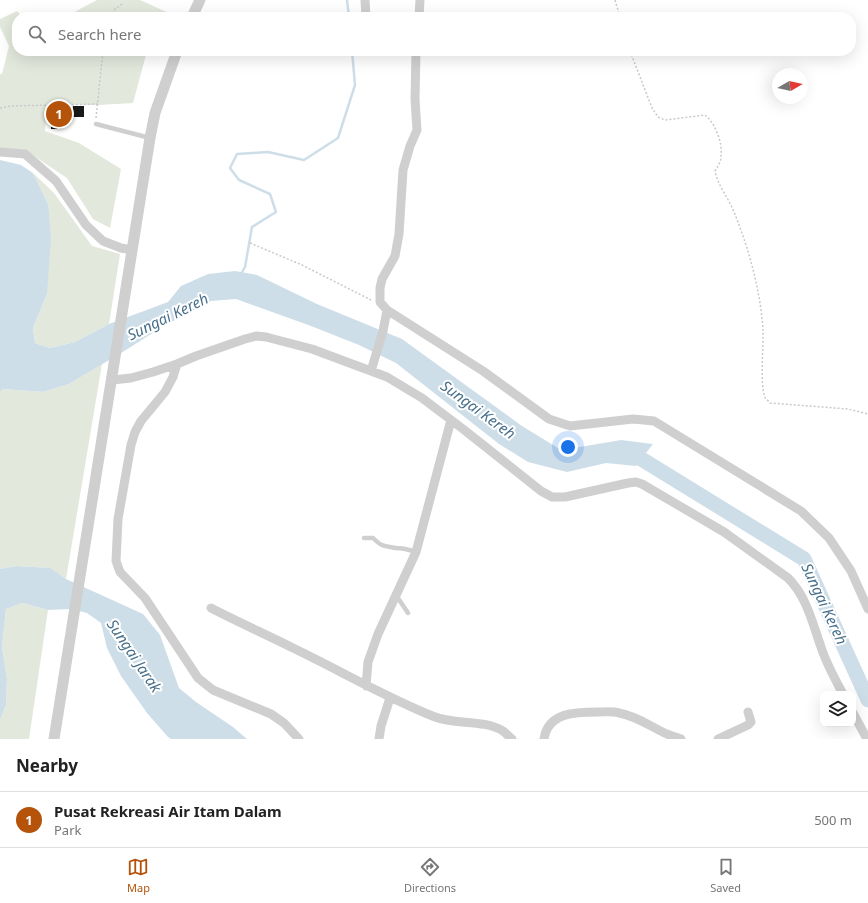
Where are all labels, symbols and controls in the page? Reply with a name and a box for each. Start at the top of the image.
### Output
search box [12,12,856,56]
icon: search [26,23,48,45]
text: Search here [58,24,141,44]
north arrow [772,68,808,104]
pin: 1 [46,99,72,129]
water label: Sungai Kereh [124,288,211,344]
water label: Sungai Kereh [437,375,520,443]
your location [558,437,578,457]
water label: Sungai Kereh [797,560,852,648]
water label: Sungai Jarak [103,615,167,696]
map controls [820,691,856,727]
button: layers [820,691,856,727]
text: Nearby [16,754,78,777]
text: Pusat Rekreasi Air Itam Dalam [54,801,282,821]
text: 1 [25,811,33,829]
text: 500 m [814,811,852,829]
text: Park [54,821,81,839]
tab: Map [127,856,150,895]
tab: Directions [404,856,456,895]
tab: Saved [710,856,741,895]

